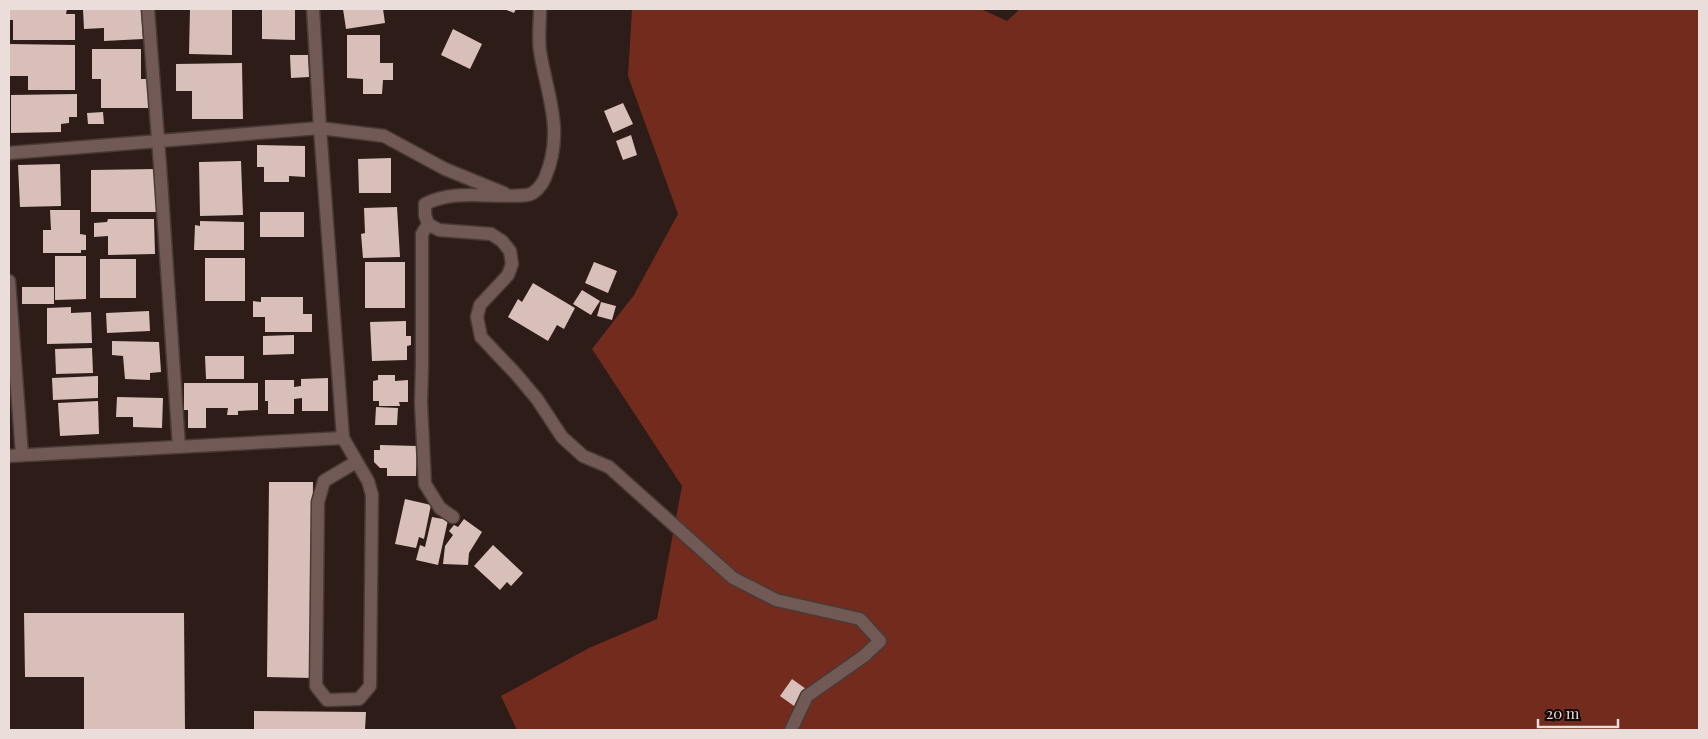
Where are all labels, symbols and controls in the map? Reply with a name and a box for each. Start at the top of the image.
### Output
scale bar [1538,696,1618,728]
text: 20 m [1546,703,1580,723]

